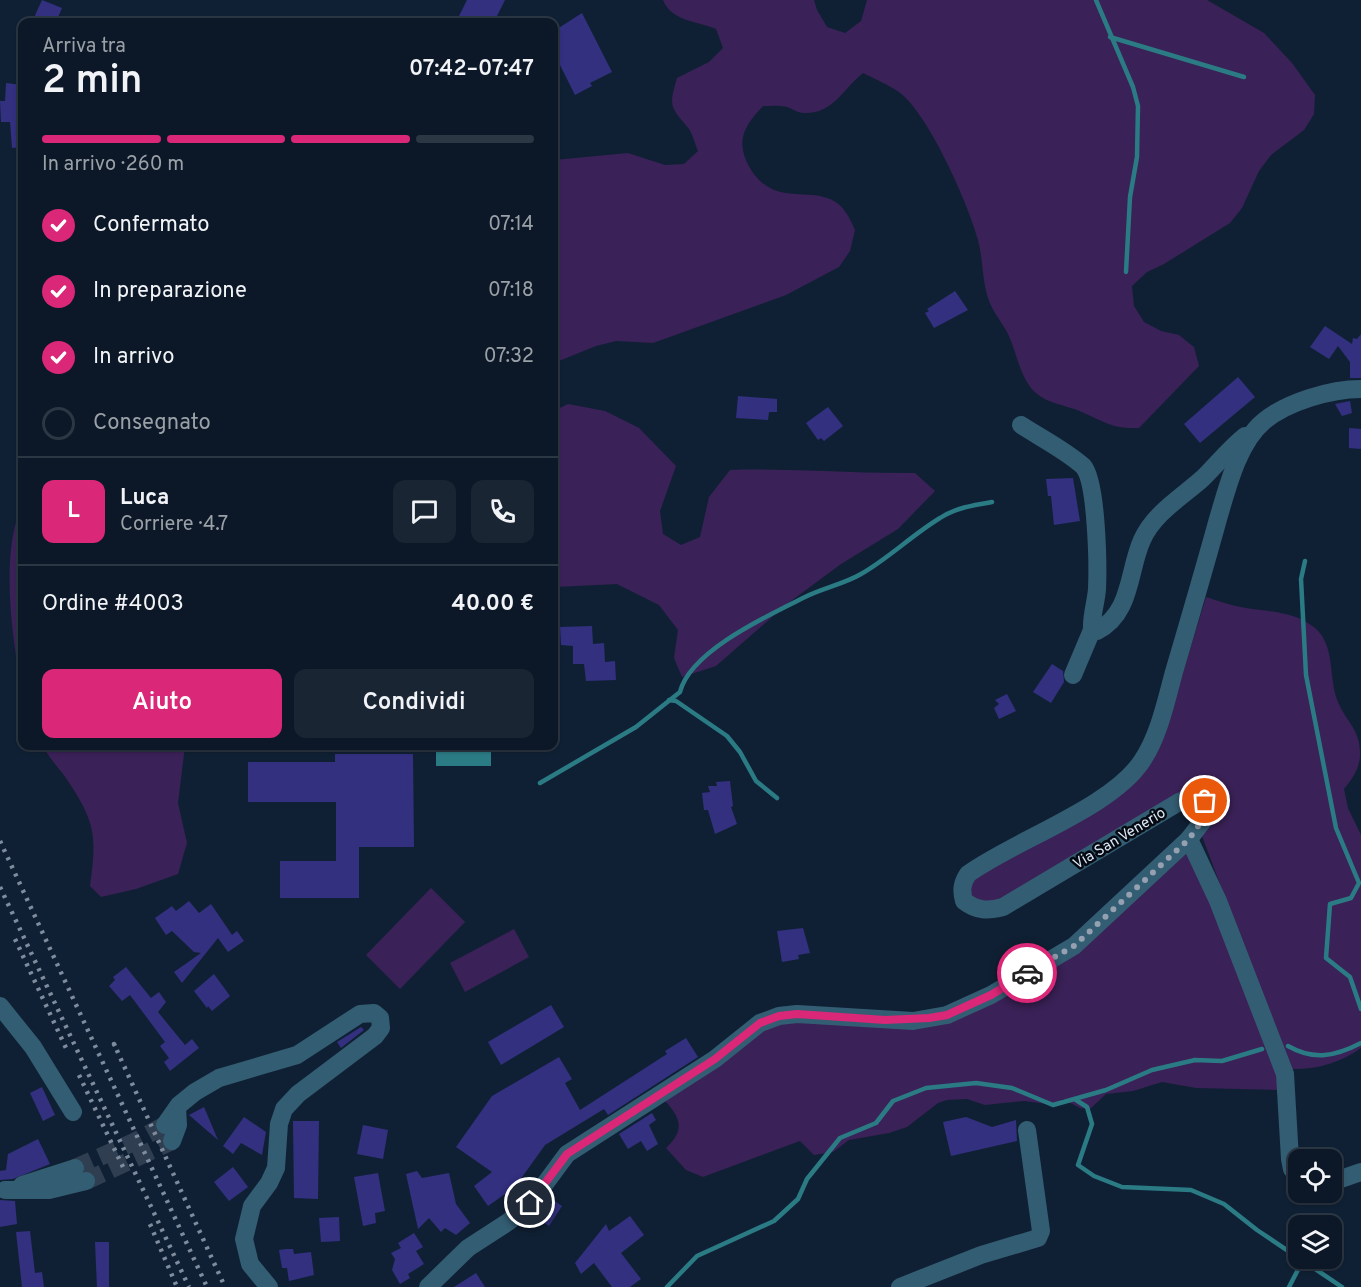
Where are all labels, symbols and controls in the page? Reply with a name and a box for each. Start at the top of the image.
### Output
text: Arriva tra [42,34,126,60]
text: 07:42–07:47 [409,56,534,83]
text: 2 min [42,58,143,107]
text: In arrivo · 260 m [42,152,184,178]
icon: check [42,209,75,242]
text: Confermato [93,212,210,239]
text: 07:14 [488,212,534,238]
icon: check [42,275,75,308]
text: In preparazione [93,278,247,305]
text: 07:18 [488,278,534,304]
icon: check [42,341,75,374]
text: In arrivo [93,344,175,371]
text: 07:32 [484,344,534,370]
text: Consegnato [93,410,211,437]
button: chat [393,480,456,543]
button: phone [471,480,534,543]
text: Luca [120,485,169,512]
text: L [67,498,80,525]
text: Corriere · 4.7 [120,512,228,538]
text: Ordine #4003 [42,591,184,618]
text: 40.00 € [452,591,534,618]
button: Aiuto [42,669,282,738]
button: Condividi [294,669,534,738]
pin [1179,775,1230,826]
icon: bag [1188,784,1221,817]
street label: Via San Venerio [1070,804,1170,874]
courier [997,943,1057,1003]
icon: car [1011,957,1044,990]
map controls [1288,1149,1342,1269]
button: locate [1288,1149,1342,1203]
pin [504,1177,555,1228]
icon: home [513,1186,546,1219]
button: layers [1288,1215,1342,1269]

